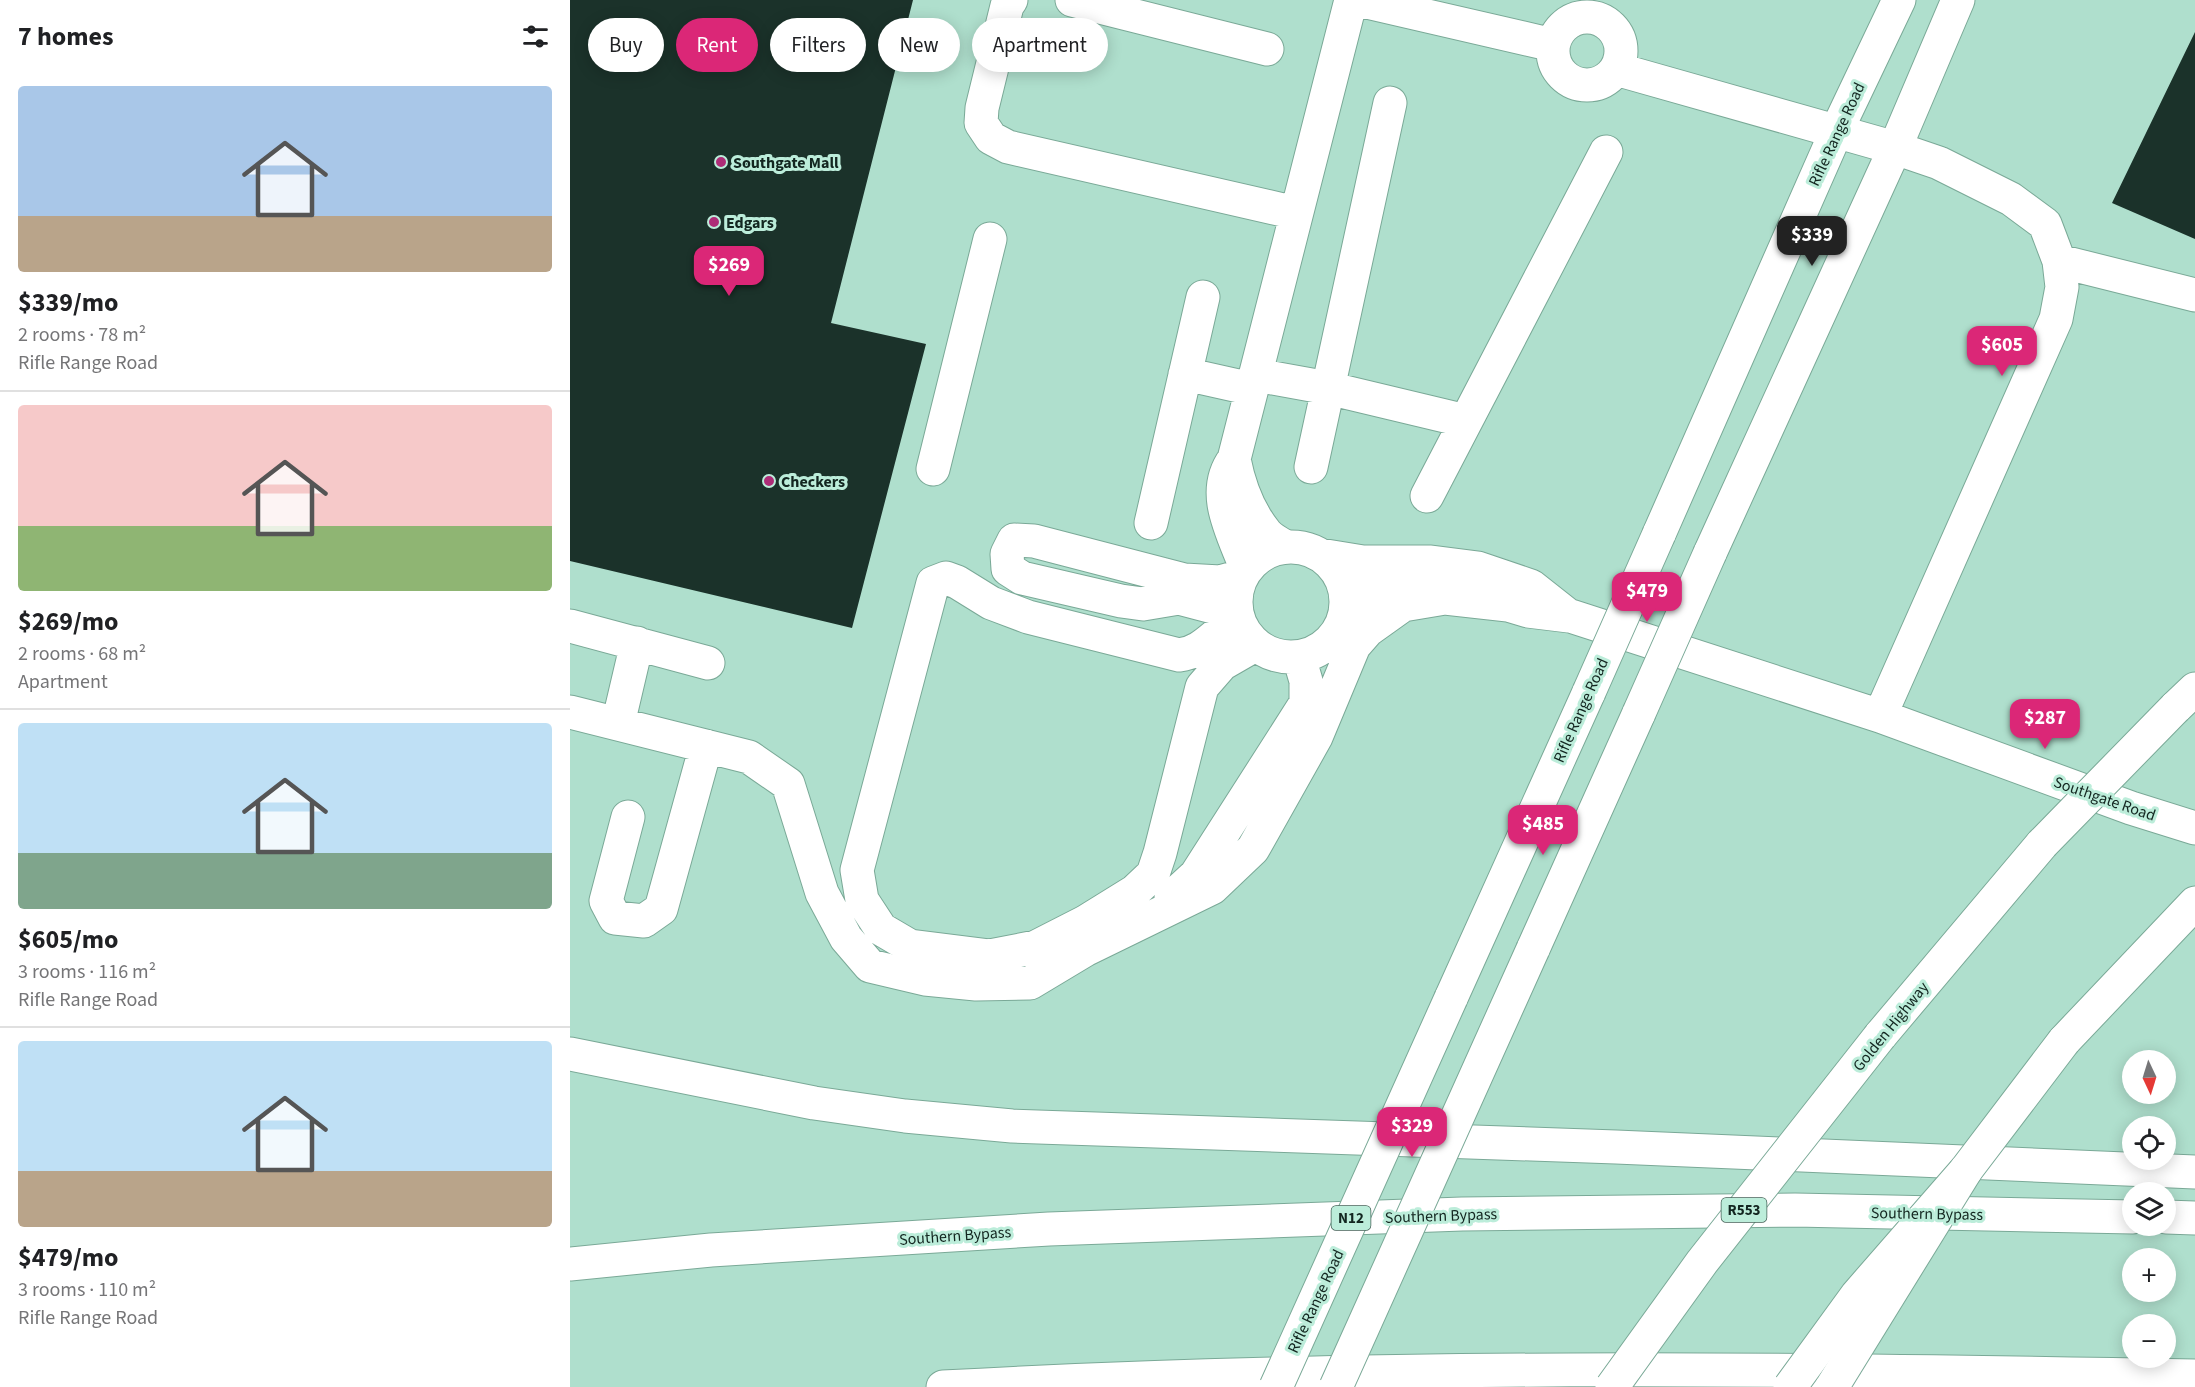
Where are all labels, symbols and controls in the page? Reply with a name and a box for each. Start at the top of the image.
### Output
text: 7 homes [18,18,113,55]
chip: Buy [588,18,664,72]
chip: Rent [676,18,758,72]
chip: Filters [770,18,866,72]
chip: New [878,18,960,72]
chip: Apartment [972,18,1108,72]
icon: filters [519,20,552,53]
street label: Rifle Range Road [1803,79,1871,190]
icon: home [231,125,339,233]
place label: Southgate Mall [733,152,839,174]
marker: Southgate Mall [714,155,728,169]
place label: Edgars [726,212,774,234]
marker: Edgars [707,215,721,229]
pin: $339 [1776,216,1848,267]
text: $339 [1791,221,1833,249]
pin: $269 [693,246,765,297]
text: $269 [708,251,750,279]
text: $339/mo [18,284,118,321]
text: 2 rooms · 78 m² [18,321,146,349]
pin: $605 [1966,326,2038,377]
text: $605 [1981,331,2023,359]
text: Rifle Range Road [18,349,158,377]
icon: home [231,444,339,552]
place label: Checkers [781,471,845,493]
marker: Checkers [762,474,776,488]
pin: $479 [1611,572,1683,623]
text: $479 [1626,577,1668,605]
text: $269/mo [18,603,118,640]
text: 2 rooms · 68 m² [18,640,146,668]
street label: Rifle Range Road [1548,655,1614,766]
text: Apartment [18,668,108,696]
pin: $287 [2009,699,2081,750]
text: $287 [2024,704,2066,732]
icon: home [231,762,339,870]
street label: Southgate Road [2051,771,2159,827]
pin: $485 [1507,805,1579,856]
text: $485 [1522,810,1564,838]
text: $605/mo [18,921,118,958]
text: 3 rooms · 116 m² [18,958,156,986]
street label: Golden Highway [1848,977,1934,1076]
text: Rifle Range Road [18,986,158,1014]
north arrow [2122,1050,2176,1104]
map controls [2122,1050,2176,1368]
icon: home [231,1080,339,1188]
pin: $329 [1376,1107,1448,1158]
text: $329 [1391,1112,1433,1140]
button: locate [2122,1116,2176,1170]
button: layers [2122,1182,2176,1236]
road number: R553 [1722,1198,1766,1222]
street label: Southern Bypass [1871,1202,1984,1226]
street label: Southern Bypass [1385,1203,1498,1229]
road number: N12 [1332,1206,1370,1230]
street label: Southern Bypass [898,1221,1012,1251]
text: $479/mo [18,1239,118,1276]
street label: Rifle Range Road [1282,1246,1350,1357]
button: + [2122,1248,2176,1302]
text: 3 rooms · 110 m² [18,1276,156,1304]
text: Rifle Range Road [18,1304,158,1332]
button: − [2122,1314,2176,1368]

